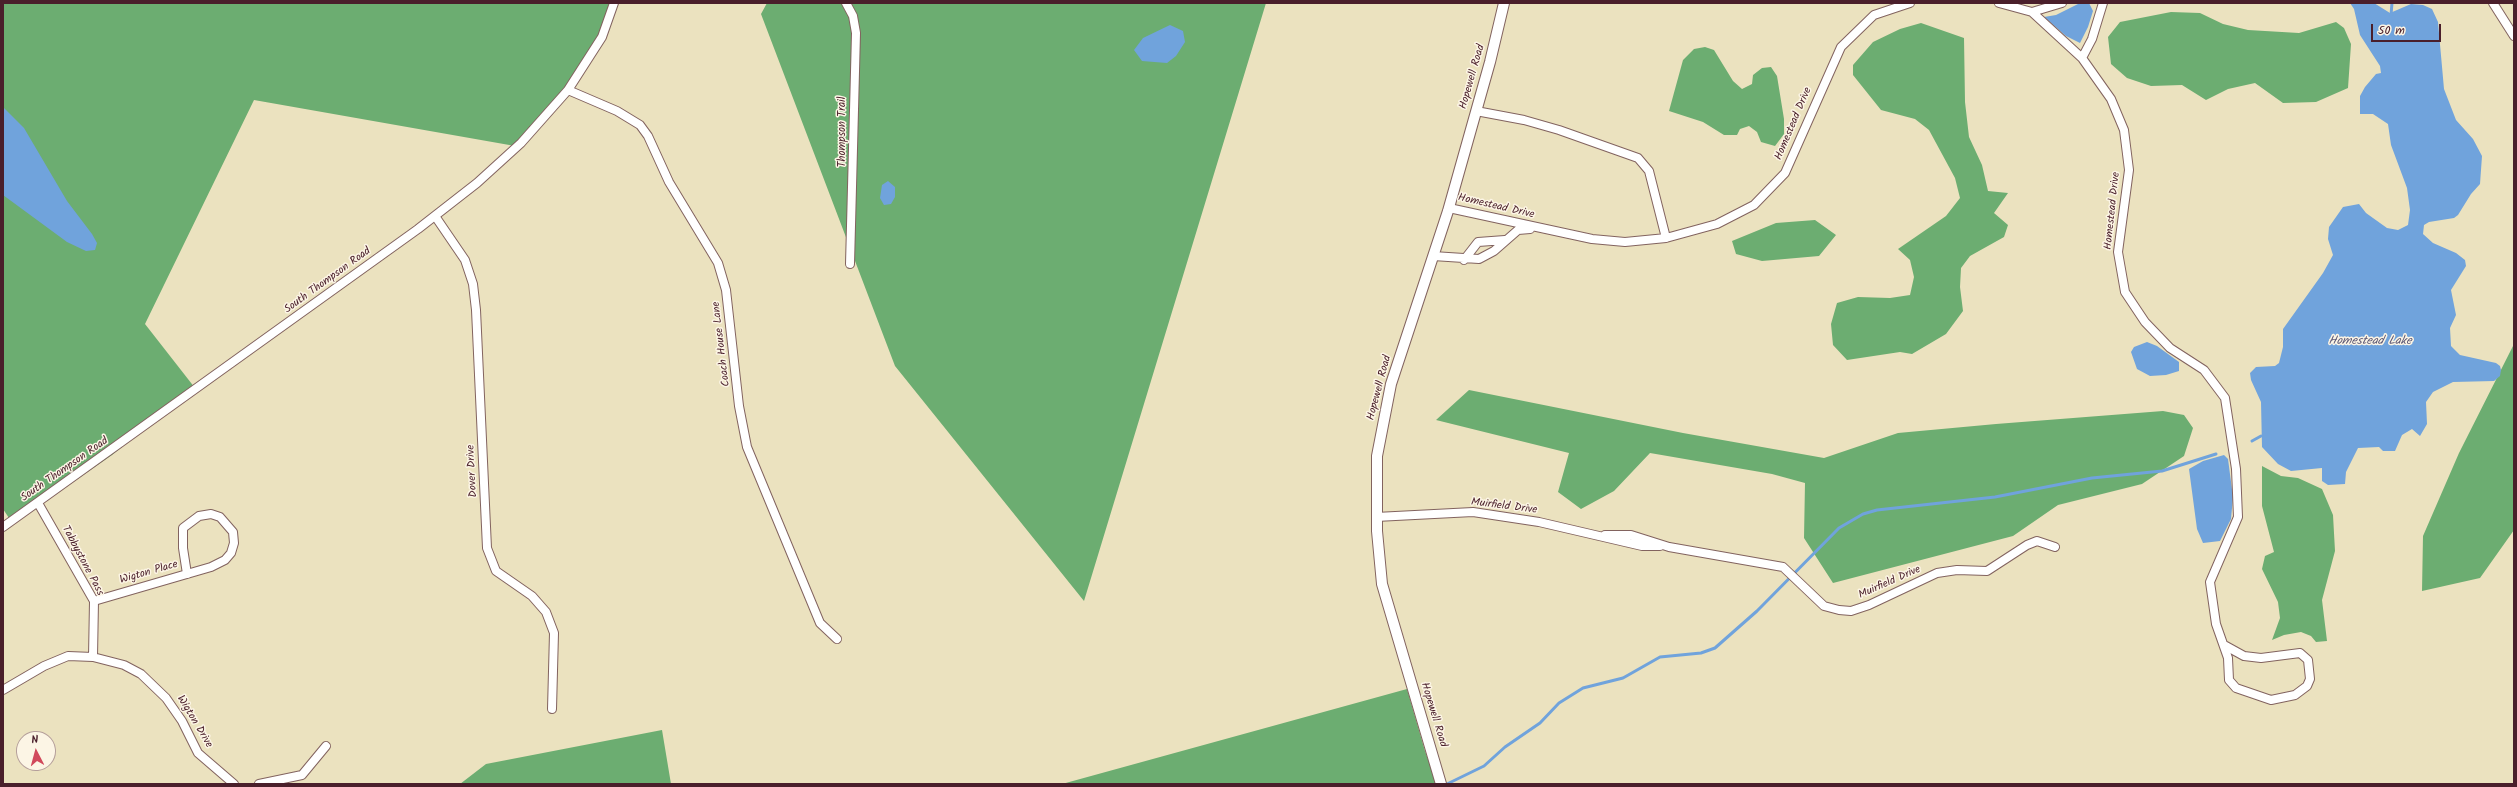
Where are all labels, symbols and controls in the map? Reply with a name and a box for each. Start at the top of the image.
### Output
scale bar [2373,16,2443,42]
text: 50 m [2378,21,2405,40]
street label: Hopewell Road [1457,43,1489,111]
street label: Homestead Drive [1773,86,1815,162]
street label: Thompson Trail [836,97,850,167]
street label: Homestead Drive [2102,172,2124,250]
street label: Homestead Drive [1457,192,1535,222]
street label: South Thompson Road [282,245,374,317]
street label: Coach House Lane [710,301,734,387]
water label: Homestead Lake [2328,335,2412,349]
street label: Hopewell Road [1365,354,1395,422]
street label: South Thompson Road [19,435,111,505]
street label: Dover Drive [465,444,481,498]
street label: Muirfield Drive [1470,496,1538,518]
street label: Tabbystone Pass [58,524,106,598]
street label: Wigton Place [119,558,179,588]
street label: Muirfield Drive [1857,563,1923,603]
street label: Hopewell Road [1417,681,1449,749]
street label: Wigton Drive [173,693,215,751]
north arrow [16,731,56,771]
text: N [30,731,39,749]

